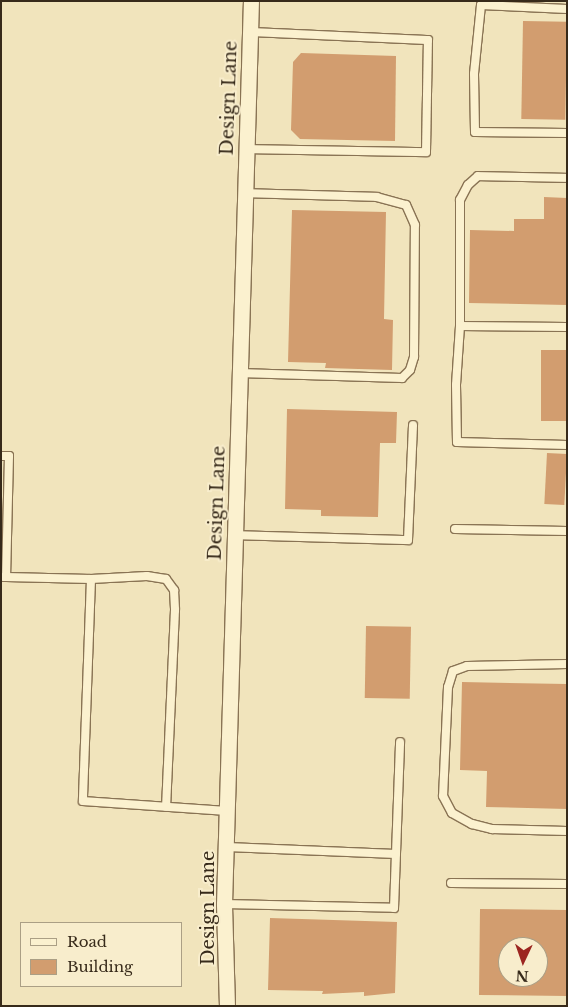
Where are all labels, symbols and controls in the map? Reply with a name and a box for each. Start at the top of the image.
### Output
street label: Design Lane [216,40,242,156]
street label: Design Lane [204,445,230,561]
street label: Design Lane [197,851,219,965]
legend [20,922,182,987]
text: Road [67,932,107,951]
north arrow [498,937,548,987]
text: Building [67,957,133,976]
text: N [515,967,529,985]

